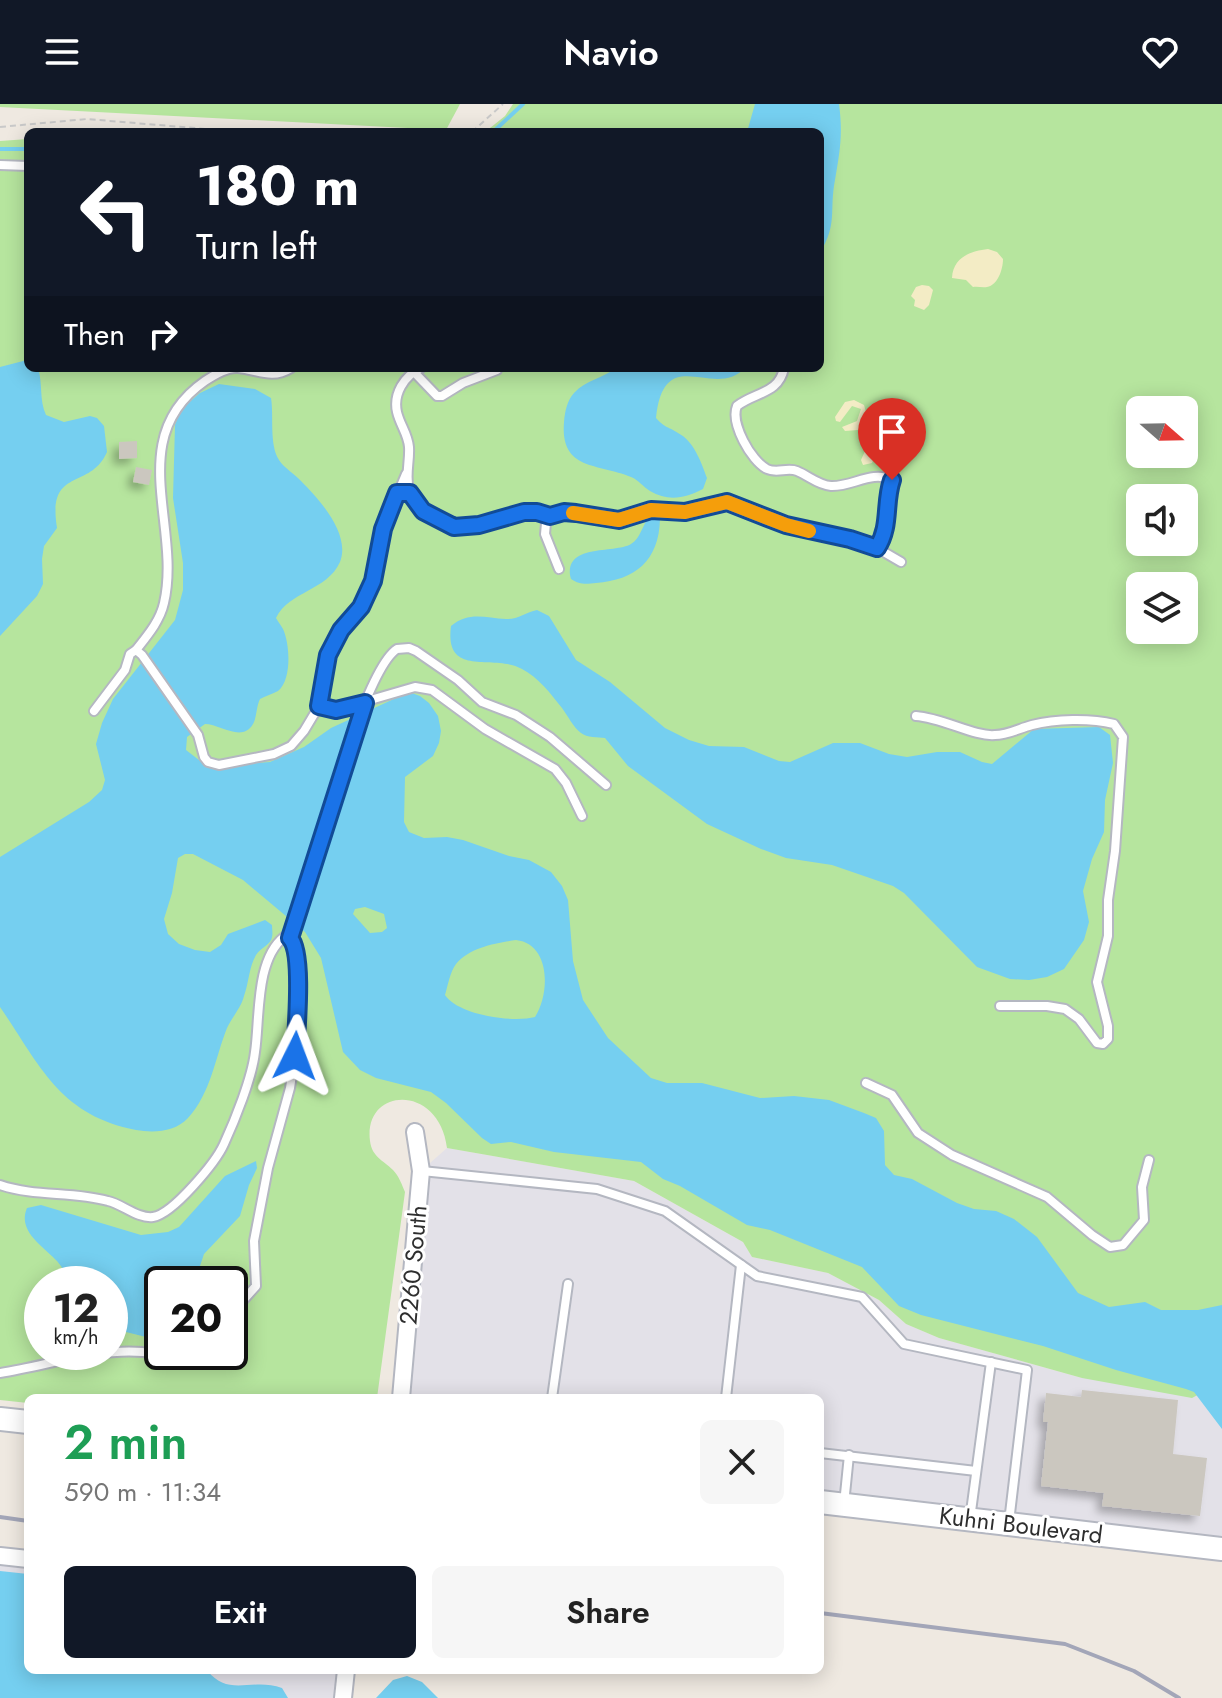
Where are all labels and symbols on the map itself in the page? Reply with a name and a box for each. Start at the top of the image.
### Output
north arrow [1126,396,1198,468]
pin [858,398,926,480]
position arrow [253,1014,337,1098]
street label: 2260 South [390,1204,436,1326]
speed limit sign: 20 [144,1266,248,1370]
street label: Kuhni Boulevard [937,1498,1105,1552]

